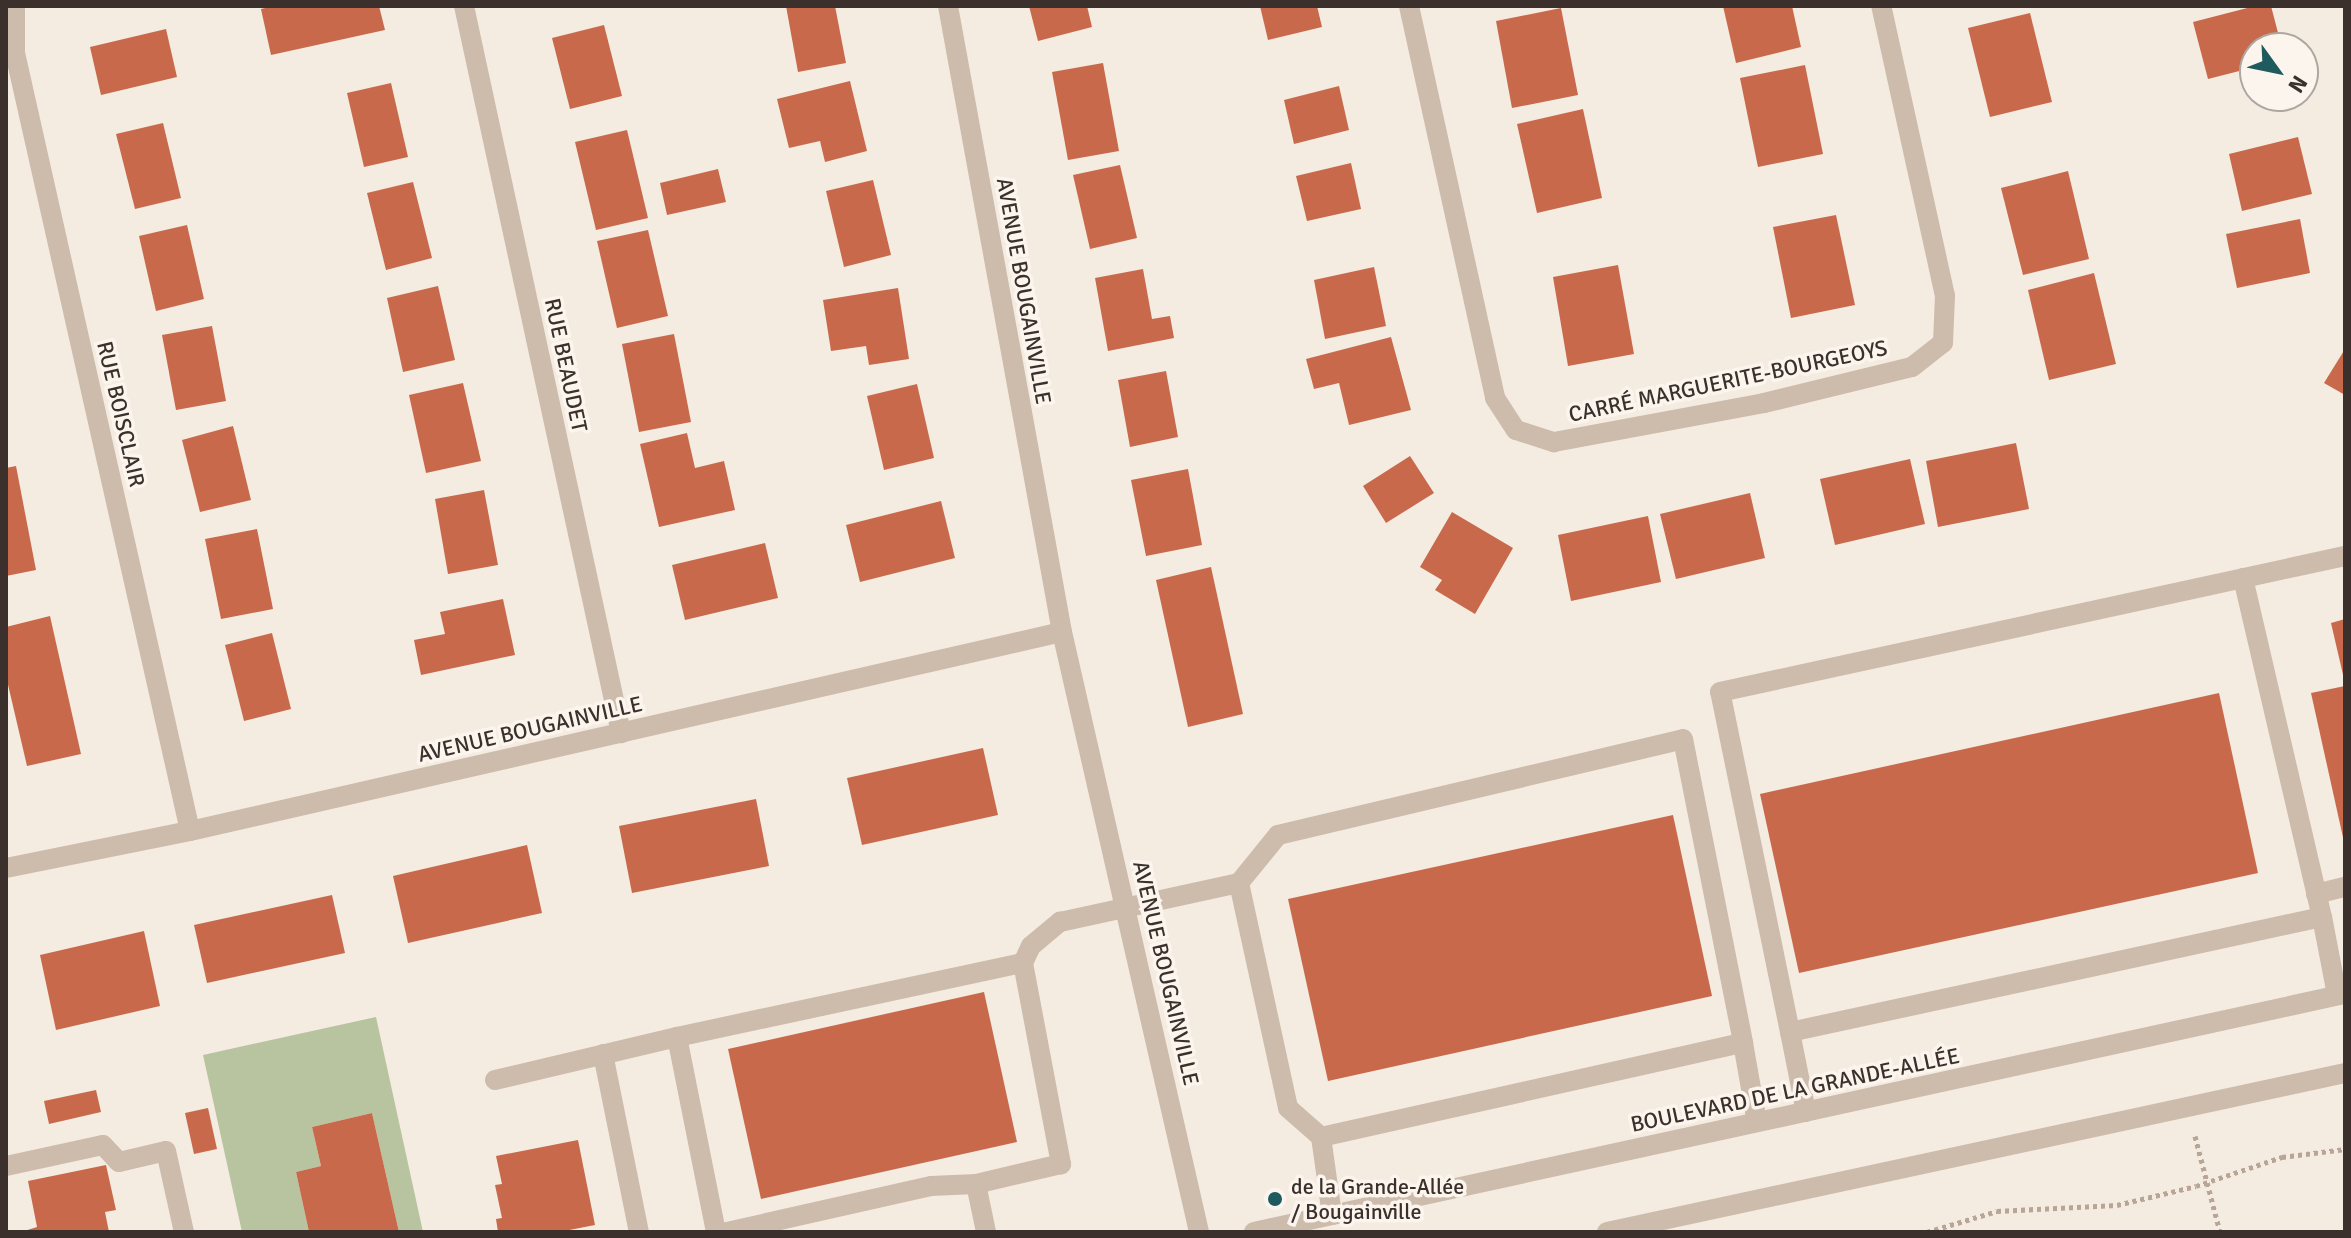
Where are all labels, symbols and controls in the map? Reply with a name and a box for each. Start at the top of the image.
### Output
north arrow [2239,32,2319,112]
text: N [2282,70,2313,98]
street label: AVENUE BOUGAINVILLE [991,176,1057,406]
street label: RUE BEAUDET [539,296,593,434]
street label: CARRÉ MARGUERITE-BOURGEOYS [1566,334,1890,428]
street label: RUE BOISCLAIR [91,339,151,489]
street label: AVENUE BOUGAINVILLE [415,690,645,768]
street label: AVENUE BOUGAINVILLE [1127,858,1205,1088]
street label: BOULEVARD DE LA GRANDE-ALLÉE [1628,1042,1962,1138]
place label: de la Grande-Allée / Bougainville [1291,1173,1464,1224]
marker: de la Grande-Allée / Bougainville [1266,1190,1284,1208]

